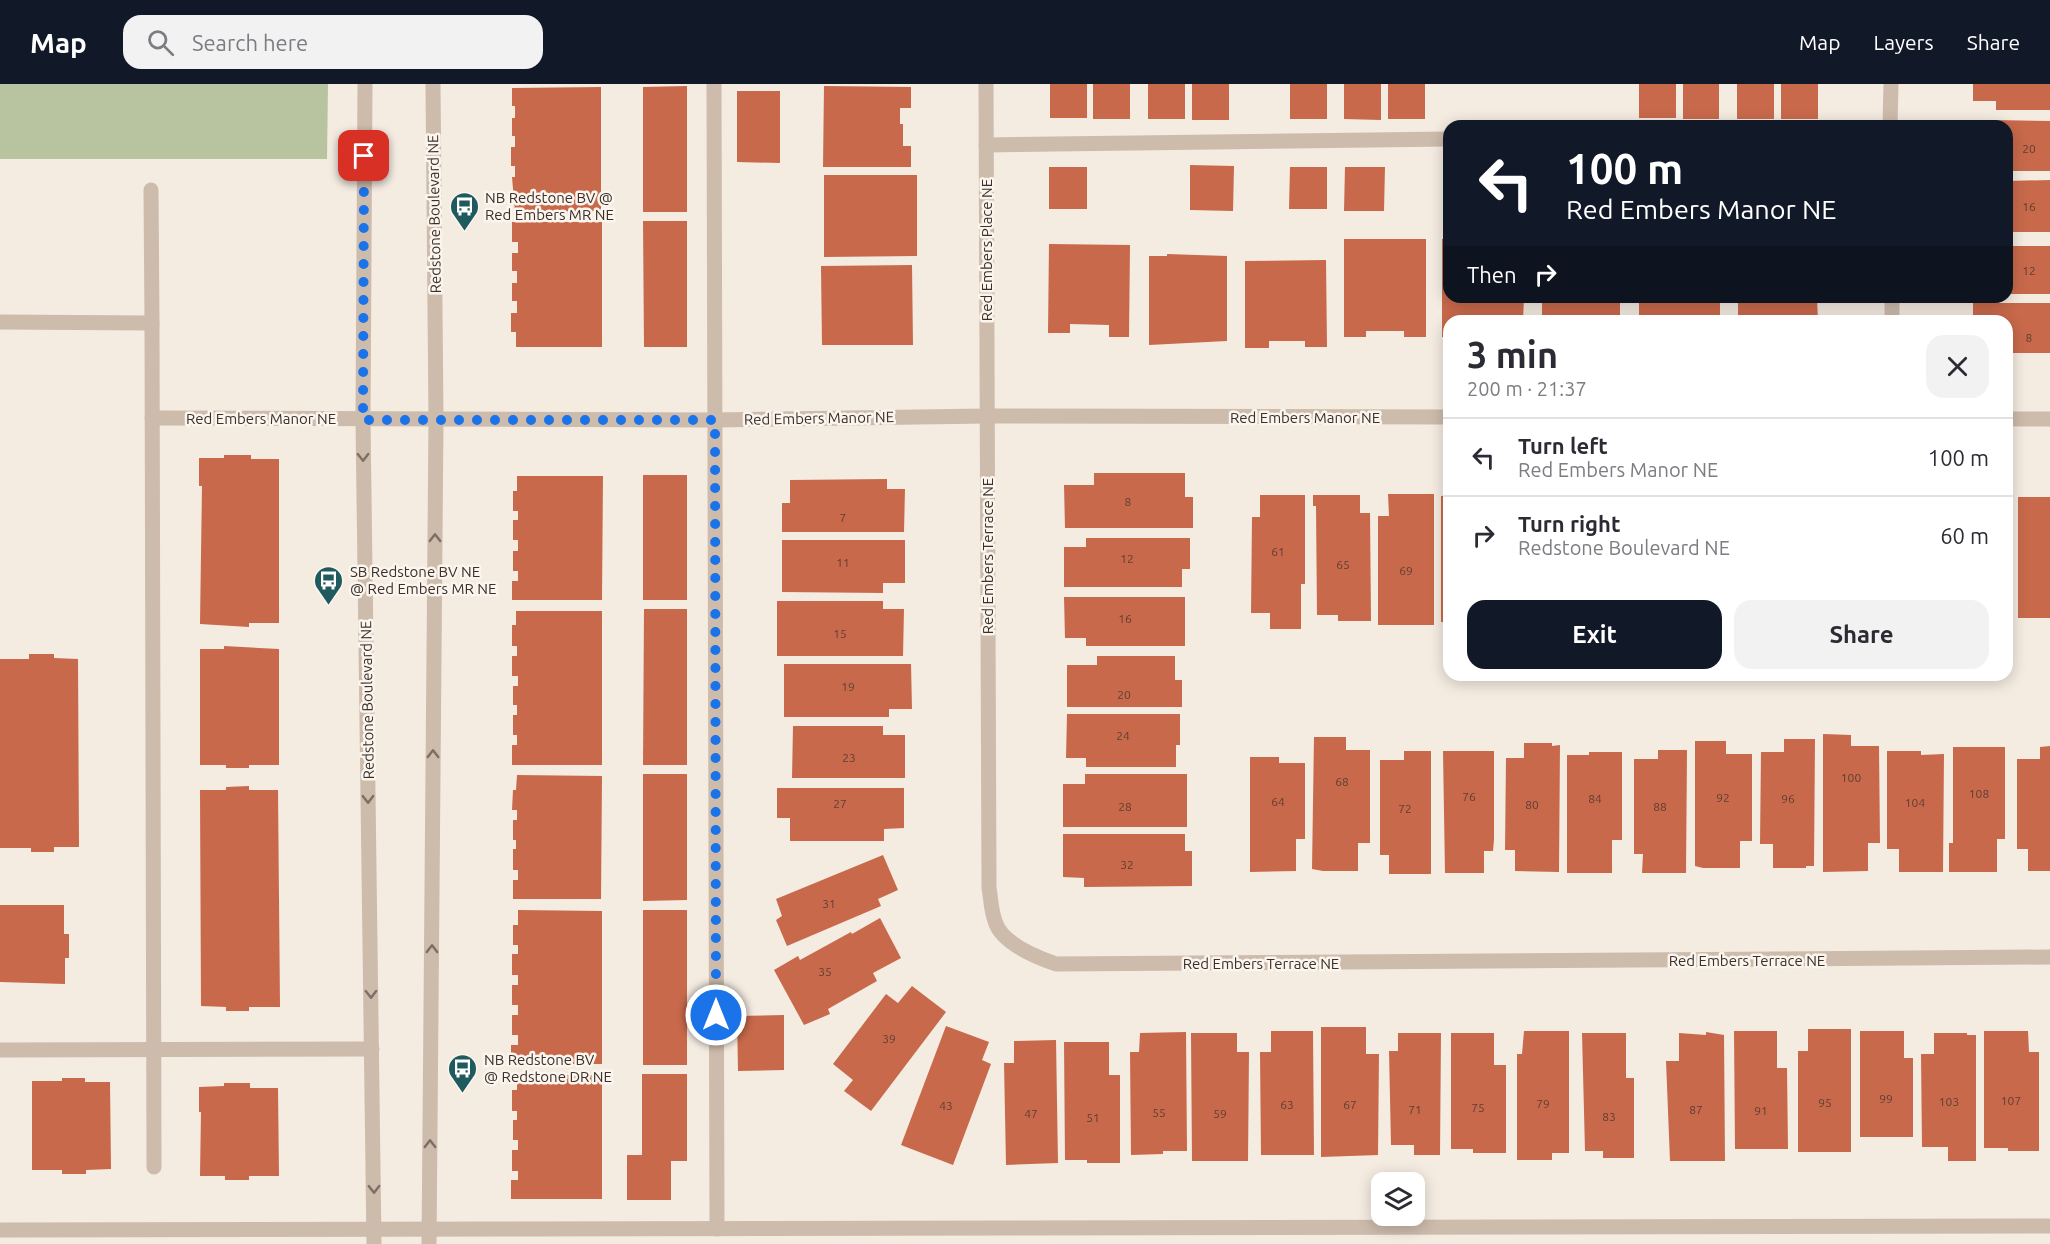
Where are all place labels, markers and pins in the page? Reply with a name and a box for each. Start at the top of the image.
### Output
pin [338,130,389,181]
place label: NB Redstone BV @ Red Embers MR NE [485,189,614,223]
bus stop icon: NB Redstone BV @ Red Embers MR NE [448,190,480,232]
place label: SB Redstone BV NE @ Red Embers MR NE [350,563,496,597]
bus stop icon: SB Redstone BV NE @ Red Embers MR NE [313,564,345,606]
place label: NB Redstone BV @ Redstone DR NE [484,1051,612,1085]
bus stop icon: NB Redstone BV @ Redstone DR NE [447,1052,479,1094]

